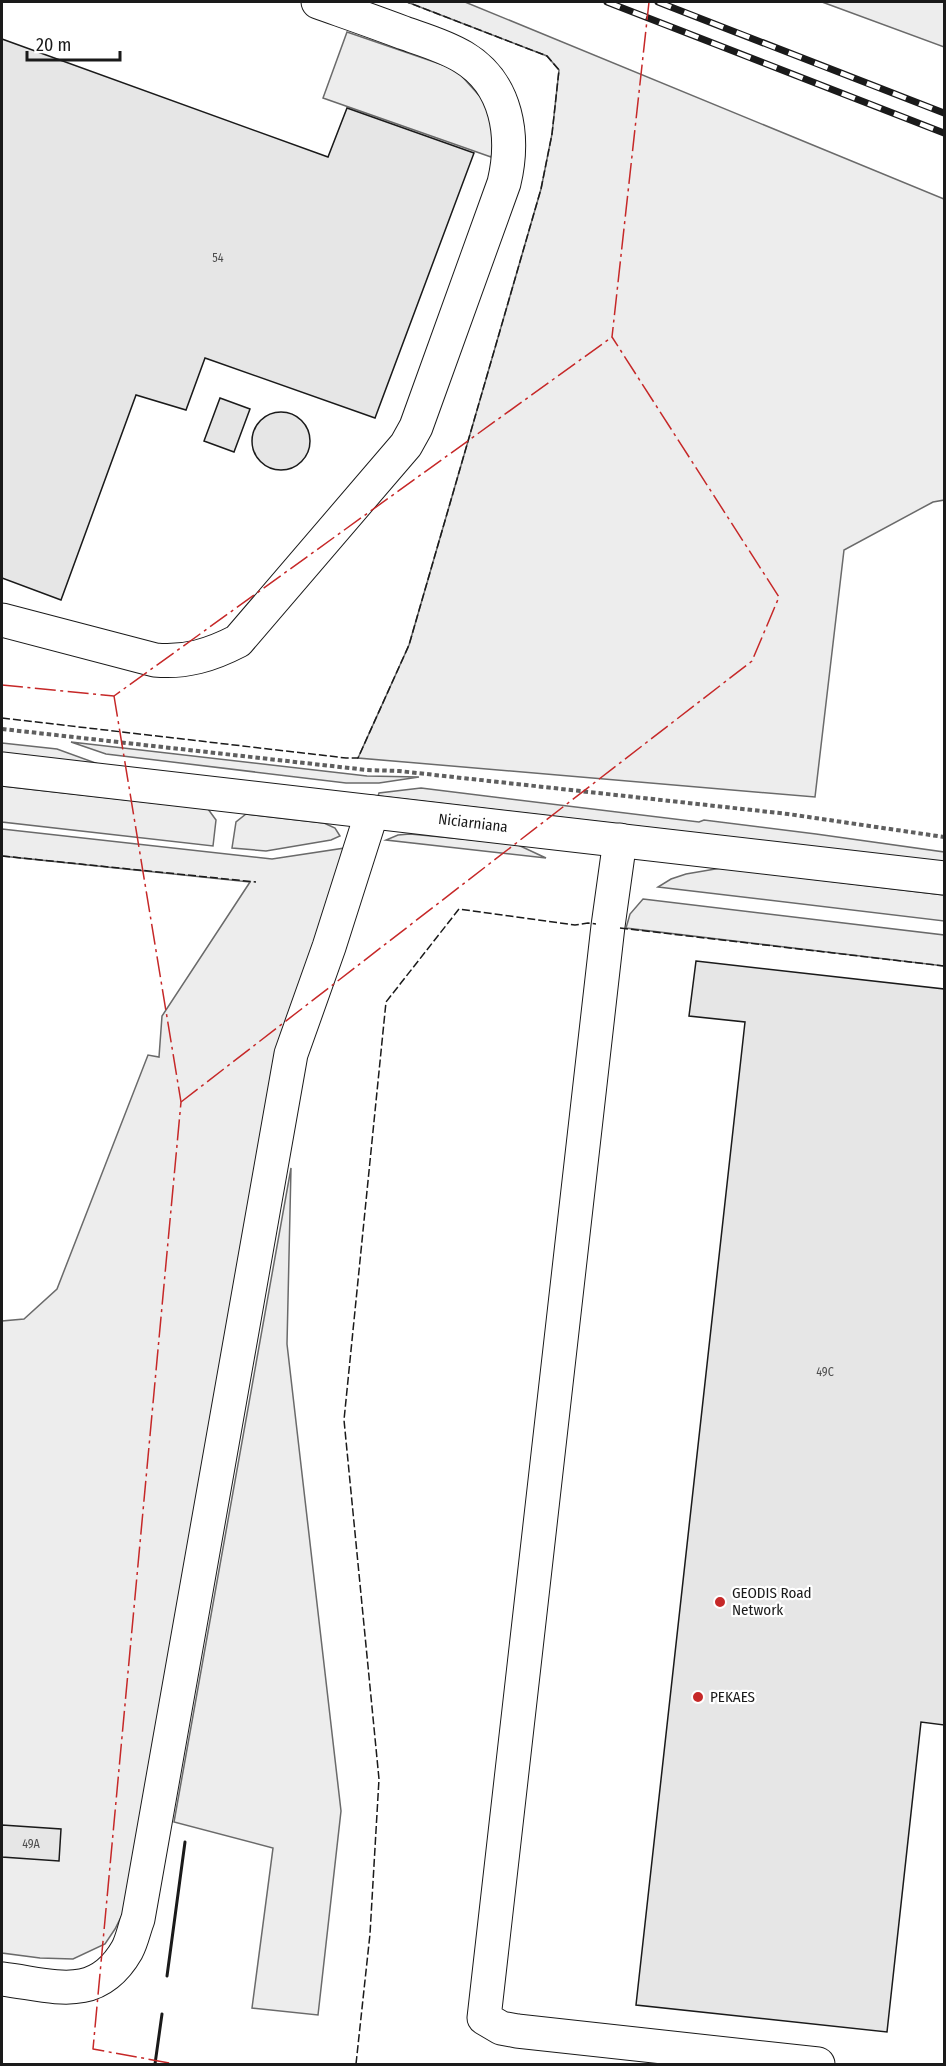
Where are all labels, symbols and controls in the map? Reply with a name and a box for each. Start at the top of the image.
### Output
scale bar [27,24,120,62]
text: 20 m [36,34,71,56]
house number: 54 [212,251,224,265]
street label: Niciarniana [437,810,509,836]
house number: 49C [816,1365,834,1379]
place label: GEODIS Road Network [732,1584,812,1619]
marker: GEODIS Road Network [713,1595,727,1609]
place label: PEKAES [710,1688,755,1706]
marker: PEKAES [691,1690,705,1704]
house number: 49A [22,1837,40,1851]

